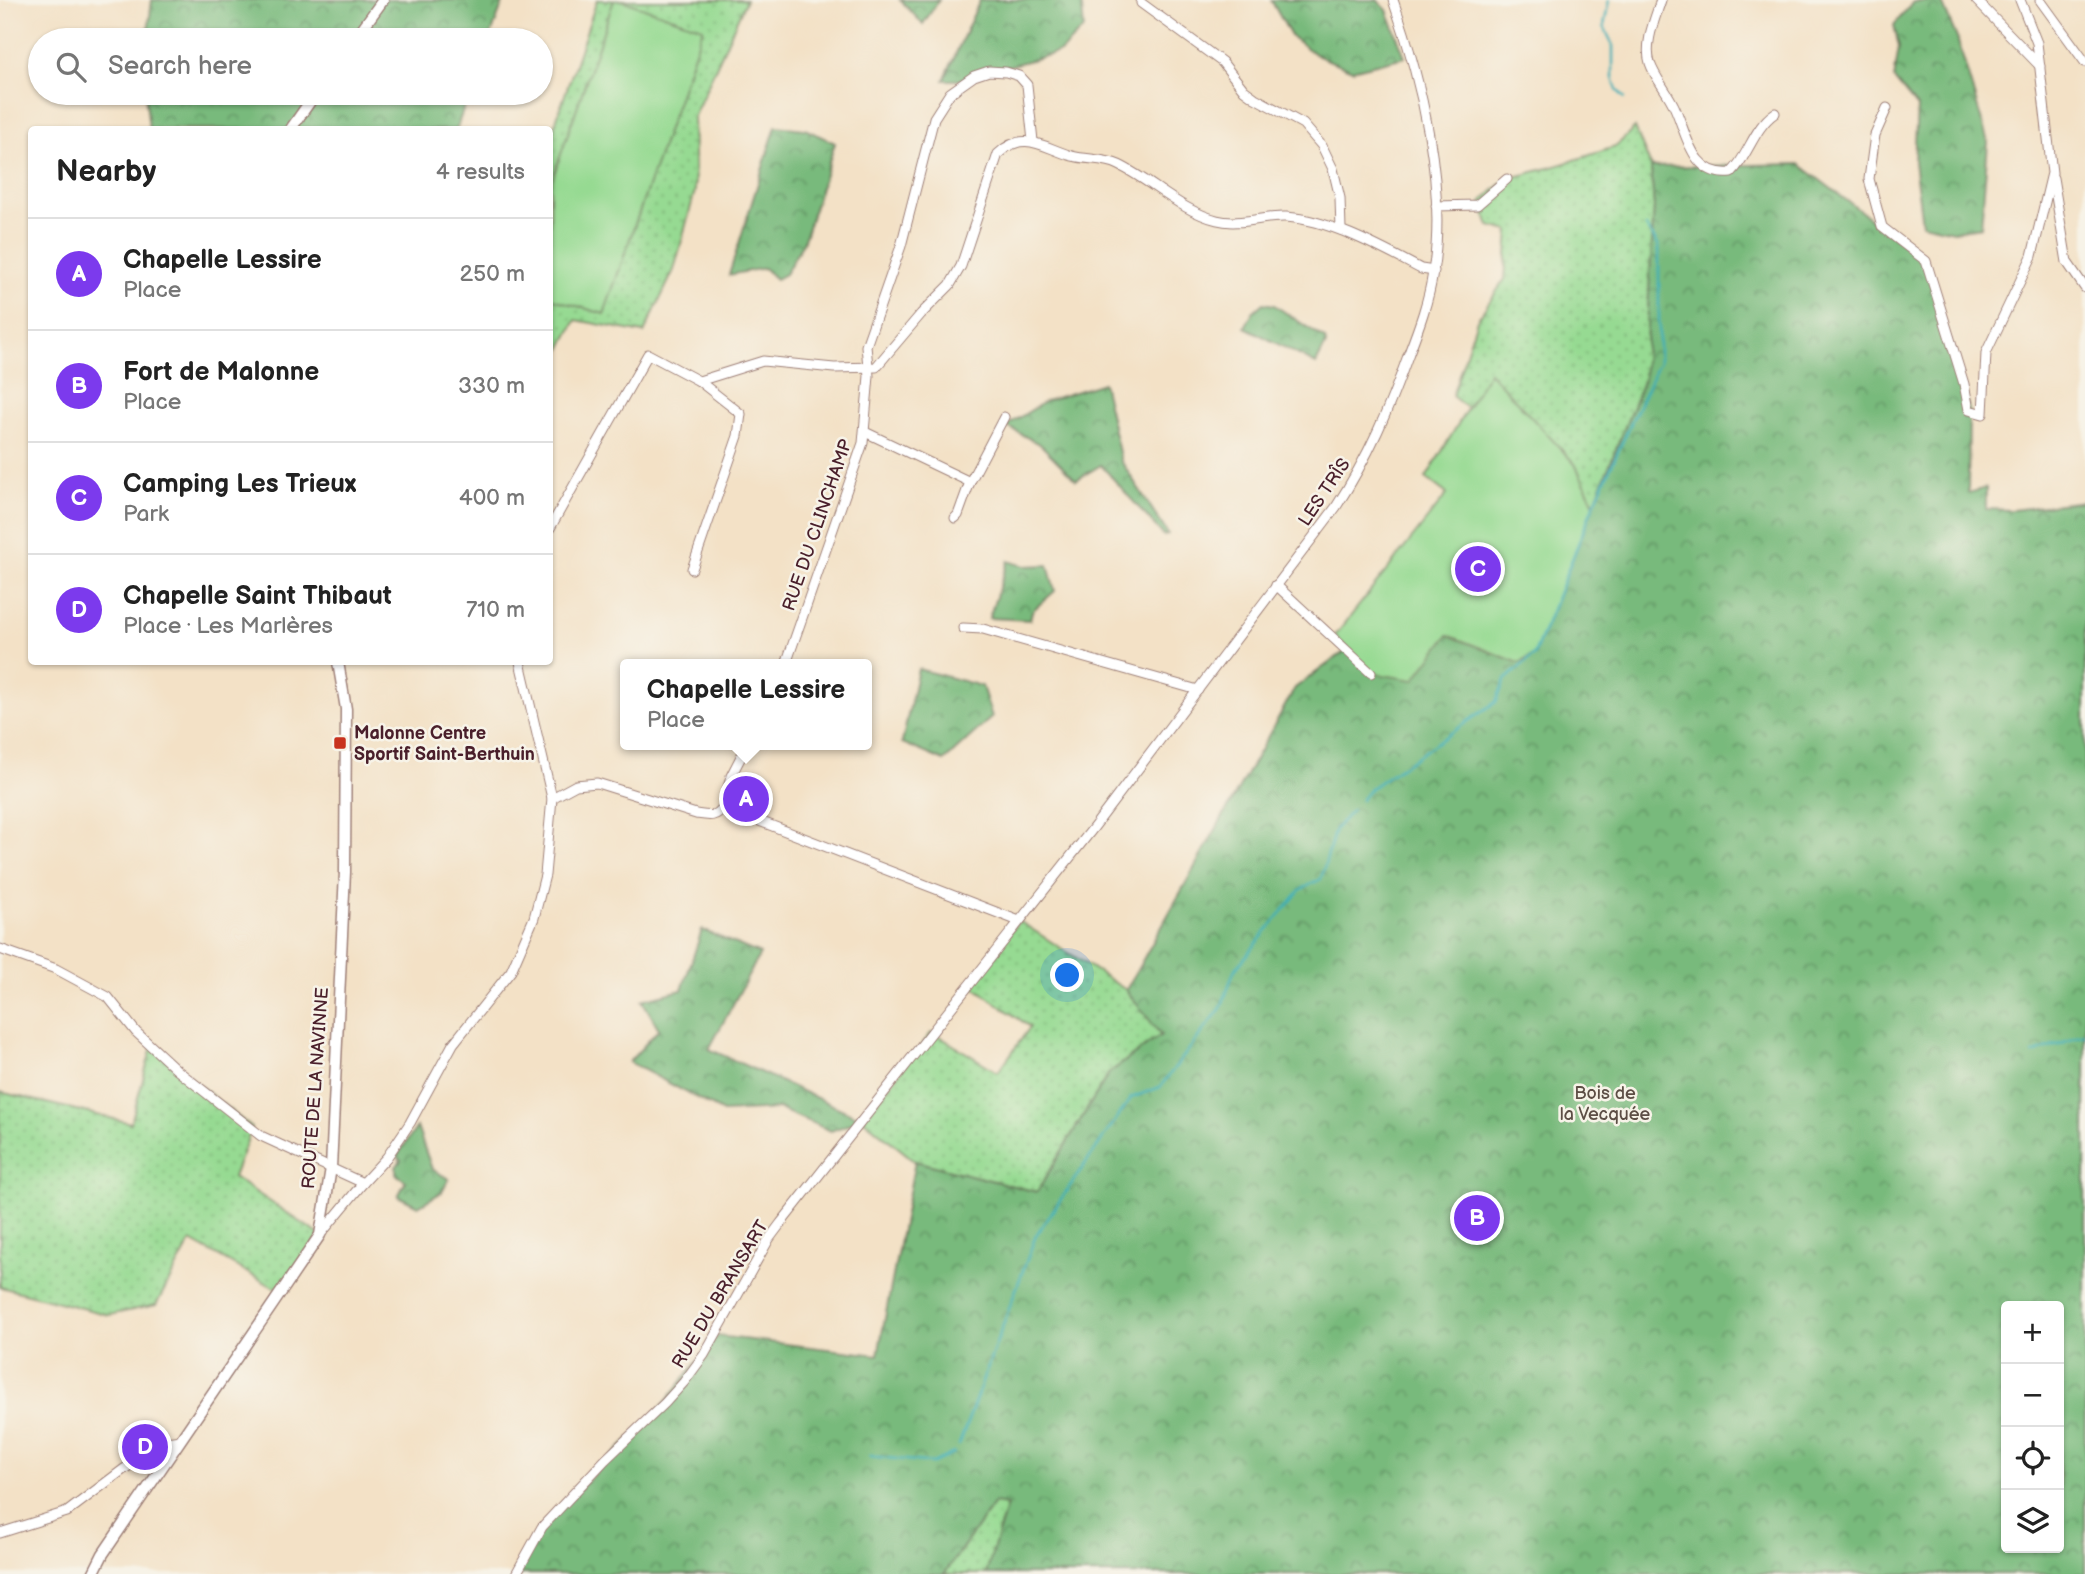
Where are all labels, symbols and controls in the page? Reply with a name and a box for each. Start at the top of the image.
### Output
search box [28,28,553,105]
icon: search [52,48,90,86]
text: Search here [108,51,252,82]
text: Nearby [56,154,156,190]
text: 4 results [436,158,525,186]
text: Chapelle Lessire [123,245,322,276]
text: A [72,260,86,288]
text: 250 m [459,260,525,288]
text: Place [123,276,181,304]
text: Fort de Malonne [123,357,319,388]
text: B [71,372,87,400]
text: 330 m [458,372,525,400]
text: Place [123,388,181,416]
street label: RUE DU CLINCHAMP [778,436,857,614]
street label: LES TRÎS [1292,453,1355,530]
text: Camping Les Trieux [123,469,356,500]
text: C [71,484,87,512]
text: 400 m [459,484,525,512]
text: Park [123,500,169,528]
pin: C [1455,543,1501,595]
text: Chapelle Saint Thibaut [123,581,392,612]
text: D [71,596,87,624]
text: 710 m [466,596,525,624]
text: Place · Les Marlères [123,612,333,640]
popup [620,659,872,750]
text: Chapelle Lessire [647,675,845,706]
text: Place [647,706,705,734]
place label: Malonne Centre Sportif Saint-Berthuin [354,723,535,765]
marker: Malonne Centre Sportif Saint-Berthuin [332,735,348,751]
pin: A [723,773,769,825]
your location [1050,958,1084,992]
street label: ROUTE DE LA NAVINNE [298,986,333,1189]
park label: Bois de la Vecquée [1560,1083,1651,1125]
pin: B [1454,1192,1500,1244]
street label: RUE DU BRANSART [668,1216,773,1372]
map controls [2001,1301,2064,1553]
button: + [2001,1301,2064,1364]
button: − [2001,1364,2064,1427]
pin: D [122,1421,168,1473]
button: locate [2001,1427,2064,1490]
button: layers [2001,1490,2064,1553]

